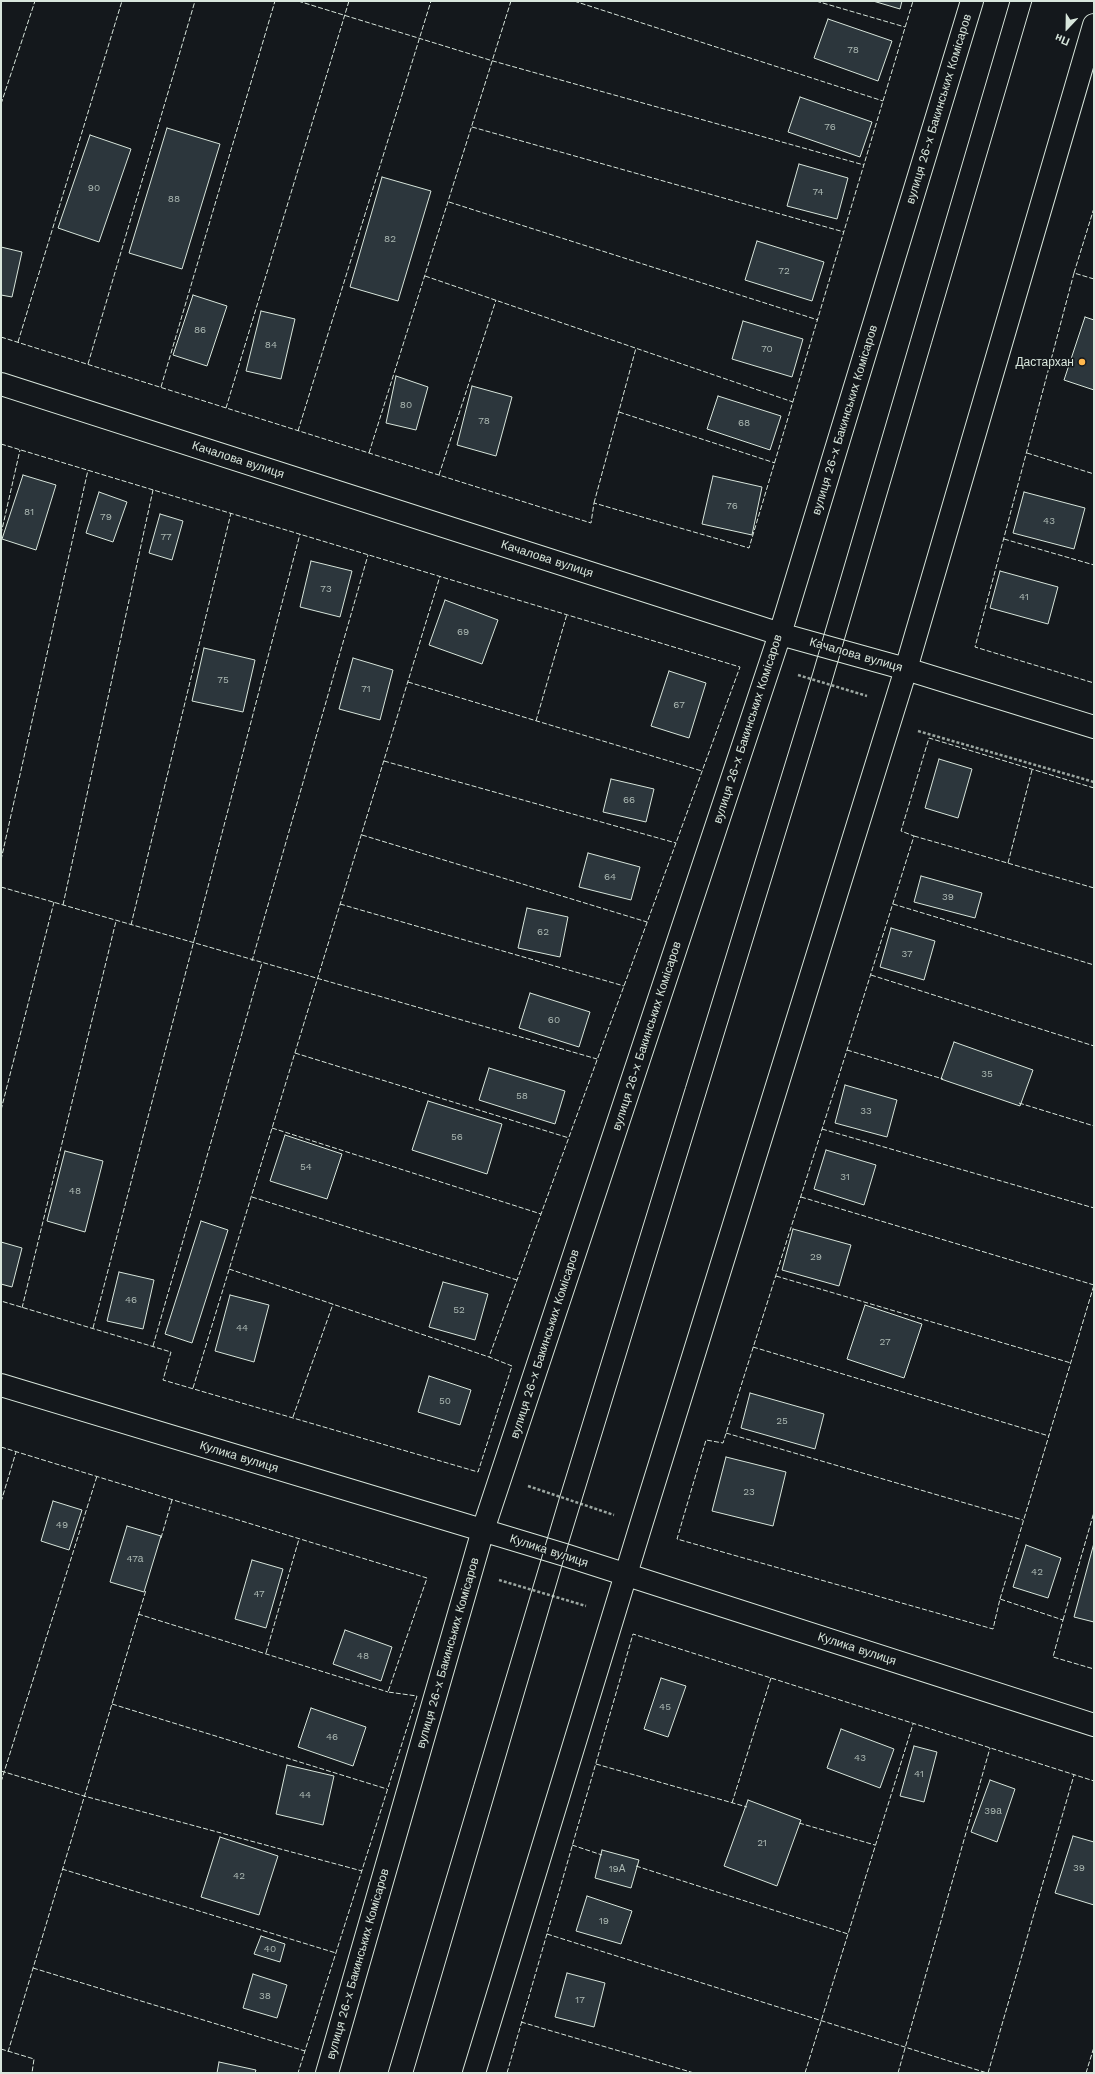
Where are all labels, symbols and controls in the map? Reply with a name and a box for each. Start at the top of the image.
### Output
north arrow [1047,8,1087,48]
street label: вулиця 26-х Бакинських Комісаров [903,12,975,206]
text: Пн [1053,31,1072,48]
house number: 78 [847,44,859,56]
house number: 76 [824,121,836,133]
house number: 90 [88,182,100,194]
house number: 74 [812,186,824,198]
house number: 88 [168,193,180,205]
house number: 82 [384,233,396,245]
house number: 72 [778,265,790,277]
street label: вулиця 26-х Бакинських Комісаров [809,323,881,517]
house number: 86 [194,324,206,336]
house number: 84 [265,339,277,351]
house number: 70 [761,343,773,355]
place label: Дастархан [1015,355,1074,369]
marker: Дастархан [1077,357,1087,367]
house number: 80 [400,399,412,411]
house number: 78 [478,415,490,427]
house number: 68 [738,417,750,429]
street label: Качалова вулиця [190,438,286,482]
house number: 76 [726,500,738,512]
house number: 81 [24,506,34,518]
house number: 79 [100,511,112,523]
house number: 43 [1043,515,1055,527]
house number: 77 [160,531,172,543]
street label: Качалова вулиця [499,537,595,581]
house number: 73 [320,583,332,595]
house number: 41 [1019,591,1029,603]
house number: 69 [457,626,469,638]
street label: вулиця 26-х Бакинських Комісаров [711,633,785,825]
street label: Качалова вулиця [808,635,904,675]
house number: 75 [217,674,229,686]
house number: 71 [361,683,371,695]
house number: 67 [673,699,685,711]
house number: 66 [623,794,635,806]
house number: 64 [604,871,616,883]
house number: 39 [942,891,954,903]
house number: 62 [537,926,549,938]
street label: вулиця 26-х Бакинських Комісаров [610,940,684,1132]
house number: 37 [901,948,913,960]
house number: 60 [548,1014,560,1026]
house number: 35 [981,1068,993,1080]
house number: 58 [516,1090,528,1102]
house number: 33 [860,1105,872,1117]
house number: 56 [451,1131,463,1143]
house number: 54 [300,1161,312,1173]
house number: 31 [840,1171,850,1183]
house number: 48 [69,1185,81,1197]
street label: вулиця 26-х Бакинських Комісаров [508,1248,582,1440]
house number: 29 [810,1251,822,1263]
house number: 46 [125,1294,137,1306]
house number: 52 [453,1304,465,1316]
house number: 44 [236,1322,248,1334]
house number: 27 [879,1336,891,1348]
house number: 50 [439,1395,451,1407]
house number: 25 [776,1415,788,1427]
street label: Кулика вулиця [198,1438,280,1476]
house number: 23 [743,1486,755,1498]
house number: 49 [56,1519,68,1531]
street label: Кулика вулиця [508,1532,590,1570]
house number: 47а [127,1553,143,1565]
street label: вулиця 26-х Бакинських Комісаров [414,1556,482,1750]
house number: 42 [1031,1566,1043,1578]
house number: 47 [253,1588,265,1600]
street label: Кулика вулиця [816,1630,898,1668]
house number: 48 [357,1650,369,1662]
house number: 45 [659,1701,671,1713]
house number: 46 [326,1731,338,1743]
house number: 43 [854,1752,866,1764]
house number: 41 [914,1768,924,1780]
house number: 44 [299,1789,311,1801]
house number: 39а [984,1805,1002,1817]
house number: 21 [757,1837,767,1849]
house number: 39 [1073,1862,1085,1874]
house number: 19А [609,1863,625,1875]
street label: вулиця 26-х Бакинських Комісаров [324,1867,392,2061]
house number: 42 [233,1870,245,1882]
house number: 19 [599,1915,609,1927]
house number: 40 [264,1943,276,1955]
house number: 38 [259,1990,271,2002]
house number: 17 [575,1994,585,2006]

